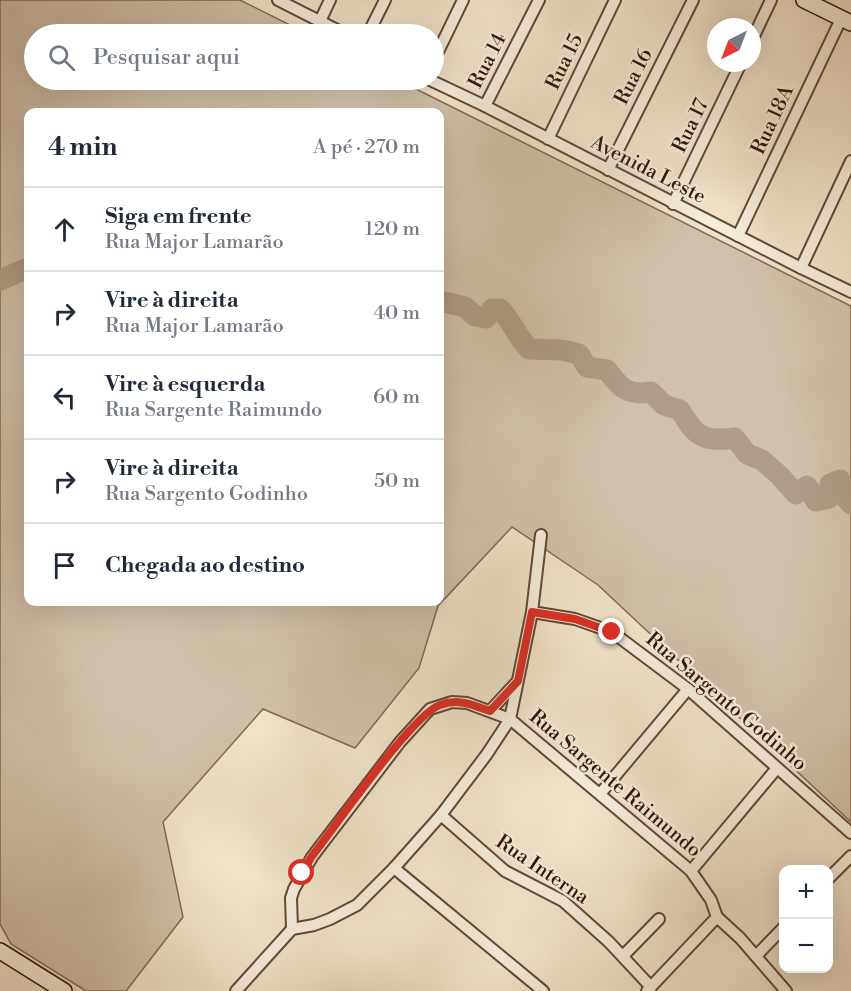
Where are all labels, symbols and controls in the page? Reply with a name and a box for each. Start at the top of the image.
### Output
north arrow [707,18,761,72]
search box [24,24,444,90]
street label: Rua 14 [463,29,513,93]
street label: Rua 15 [541,30,589,94]
icon: search [45,41,78,74]
text: Pesquisar aqui [93,44,240,71]
street label: Rua 16 [609,45,659,109]
street label: Rua 18A [746,80,800,159]
street label: Rua 17 [667,95,715,157]
street label: Avenida Leste [585,130,710,210]
text: 4 min [48,131,118,163]
text: A pé · 270 m [313,135,420,160]
text: Siga em frente [105,203,252,230]
icon: ahead [48,213,81,246]
text: 120 m [365,217,420,242]
text: Rua Major Lamarão [105,230,284,255]
text: Vire à direita [105,287,239,314]
icon: right [48,297,81,330]
text: 40 m [373,301,420,326]
text: Rua Major Lamarão [105,314,284,339]
text: Vire à esquerda [105,371,265,398]
icon: left [48,381,81,414]
text: 60 m [373,385,420,410]
text: Rua Sargente Raimundo [105,398,322,423]
text: Vire à direita [105,455,239,482]
icon: right [48,465,81,498]
text: 50 m [374,469,420,494]
text: Rua Sargento Godinho [105,482,308,507]
icon: arrive [48,549,81,582]
text: Chegada ao destino [105,552,305,579]
route end [598,618,624,644]
street label: Rua Sargento Godinho [640,627,812,777]
street label: Rua Sargente Raimundo [524,705,706,863]
street label: Rua Interna [491,830,594,911]
route start [288,859,314,885]
map controls [779,865,833,973]
button: + [779,865,833,919]
button: − [779,919,833,973]

